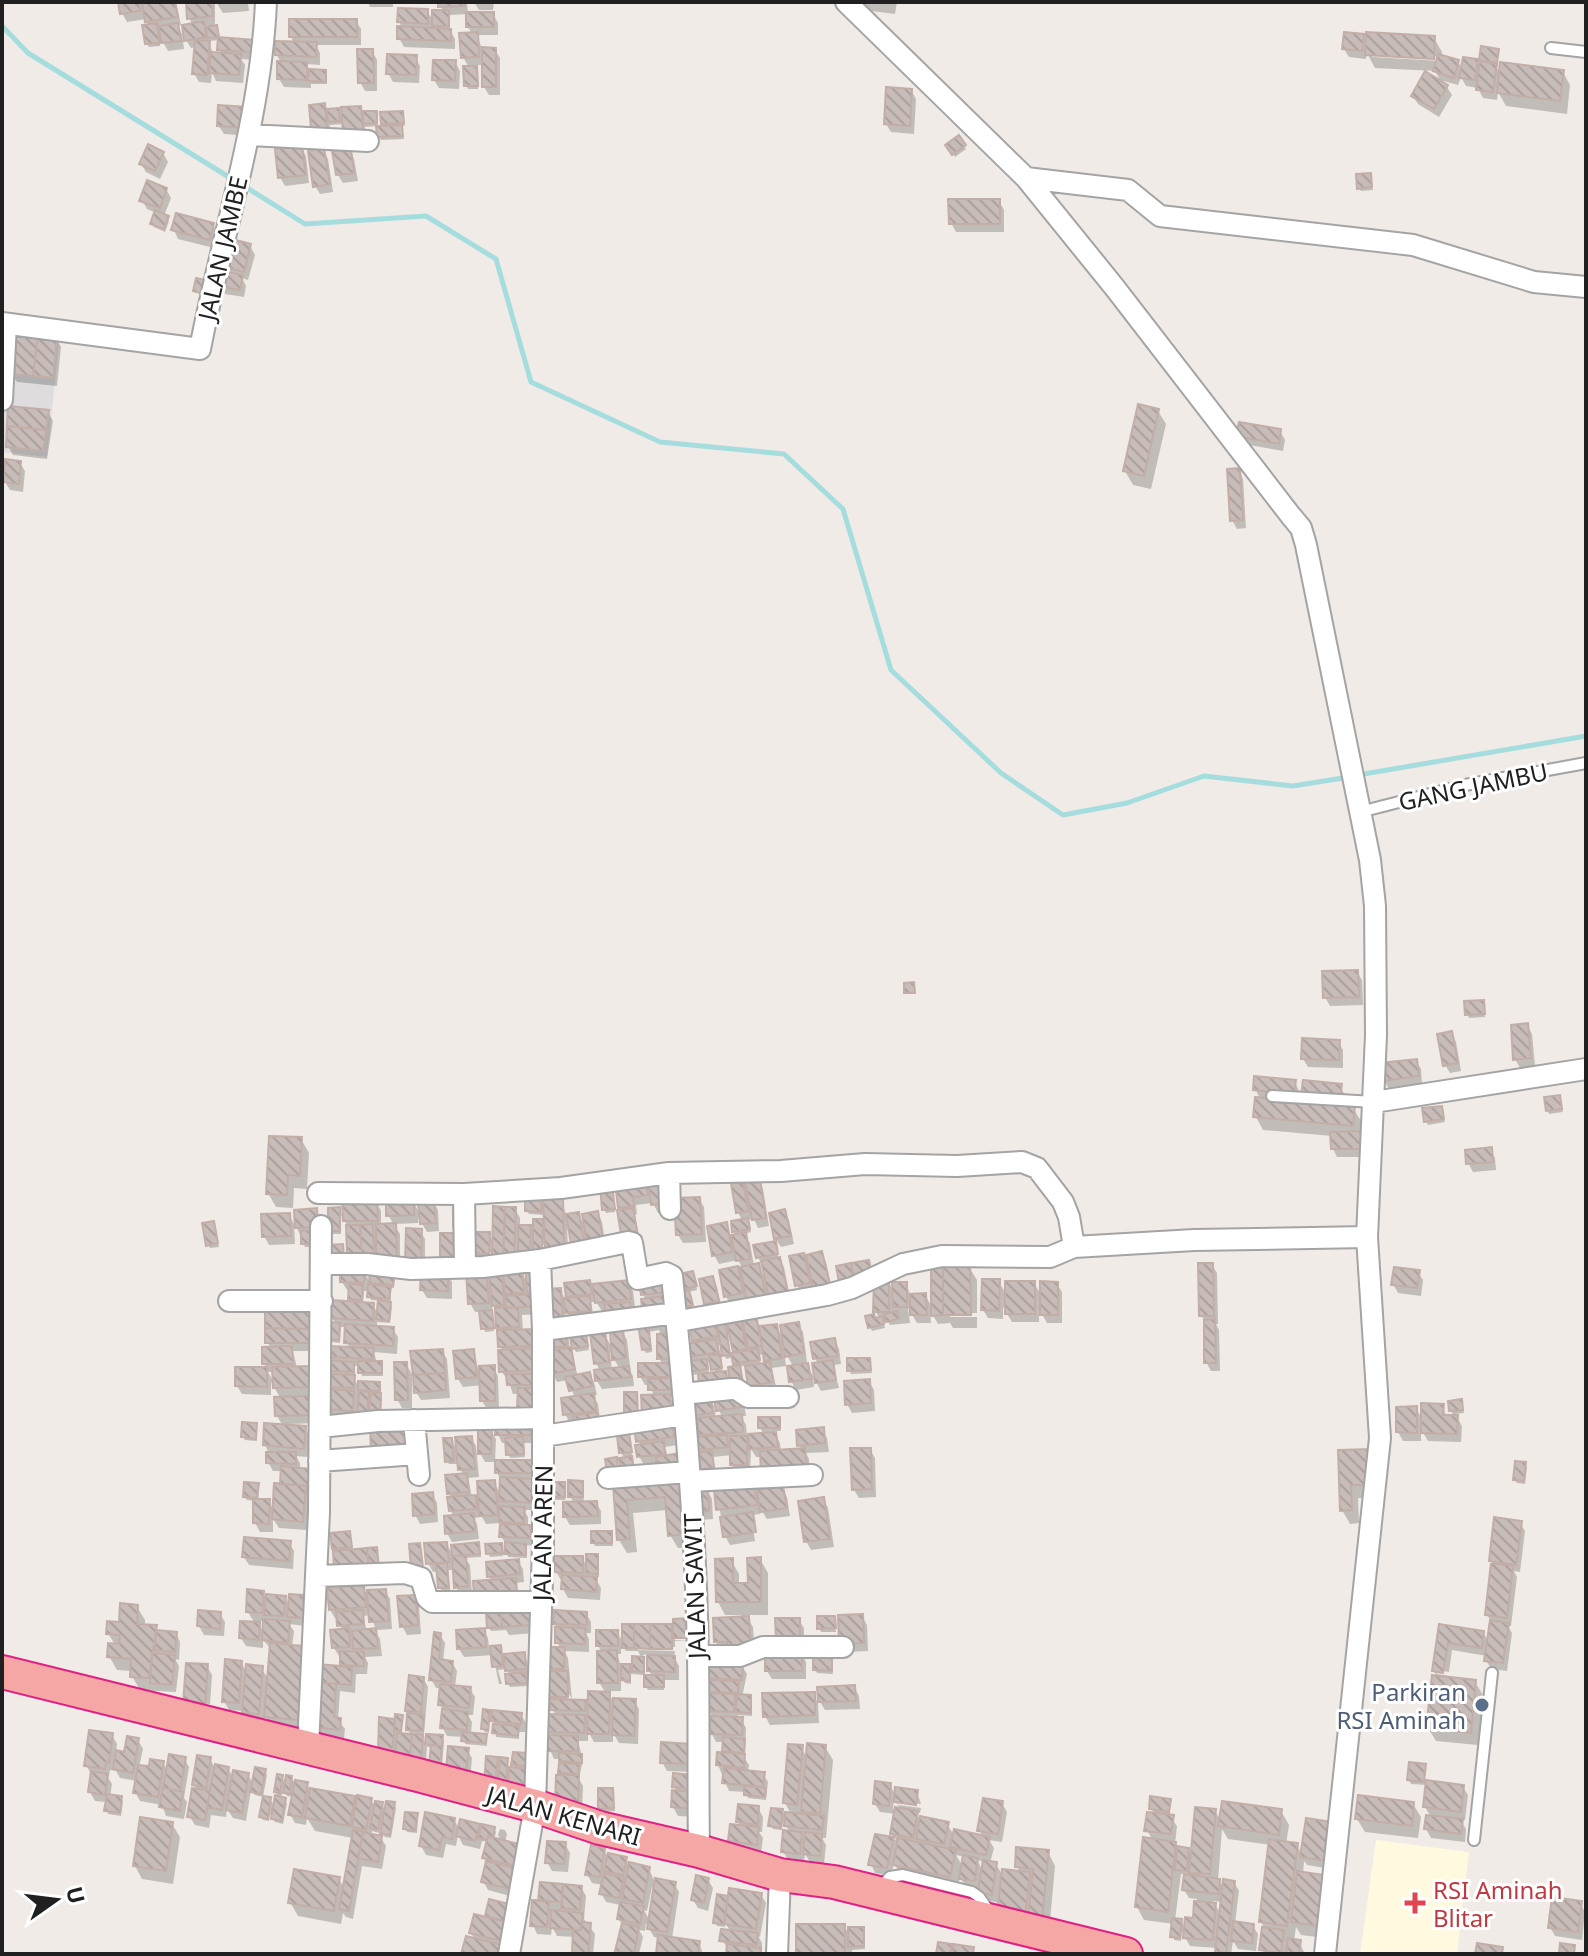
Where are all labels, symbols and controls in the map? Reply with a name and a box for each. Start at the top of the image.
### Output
street label: JALAN JAMBE [189,173,255,325]
street label: GANG JAMBU [1395,754,1551,818]
street label: JALAN AREN [524,1465,560,1603]
street label: JALAN SAWIT [675,1512,713,1661]
place label: Parkiran RSI Aminah [1336,1675,1466,1736]
marker: Parkiran RSI Aminah [1473,1696,1491,1714]
street label: JALAN KENARI [481,1777,645,1853]
north arrow [16,1860,96,1940]
place label: RSI Aminah Blitar [1433,1873,1563,1934]
text: U [60,1883,93,1907]
marker: RSI Aminah Blitar [1404,1892,1426,1914]

